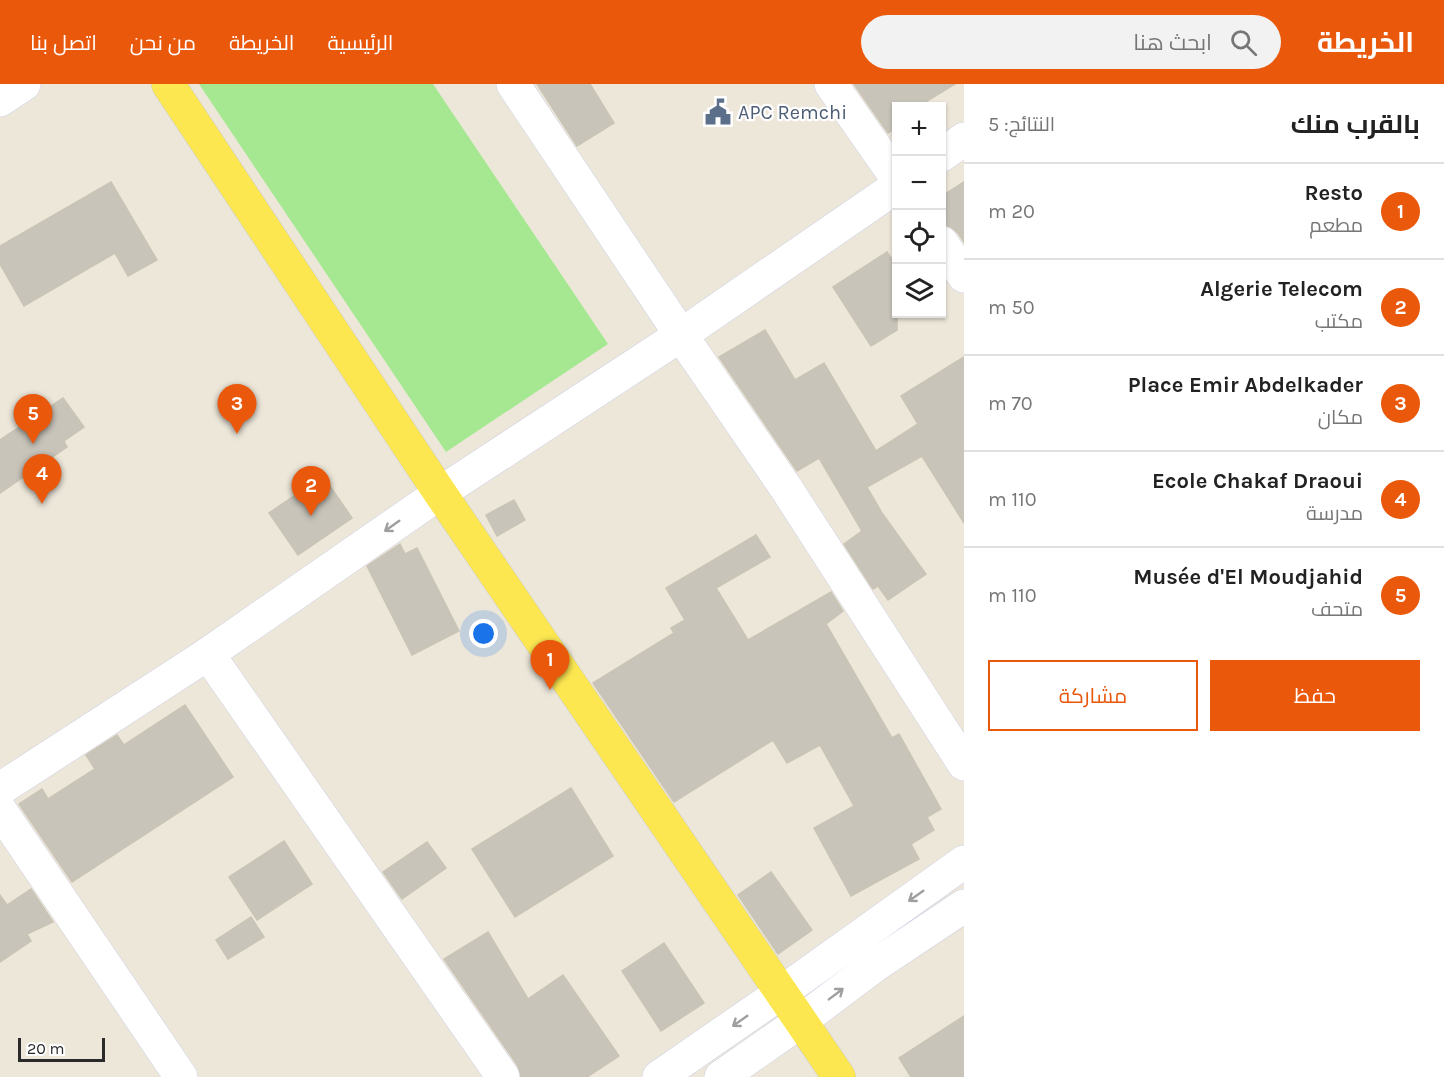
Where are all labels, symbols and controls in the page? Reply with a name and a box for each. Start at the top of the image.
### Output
search box [861,15,1281,69]
icon: search [1227,26,1260,59]
text: الخريطة [1317,26,1414,59]
text: ابحث هنا [1133,30,1212,56]
text: اتصل بنا [30,31,97,55]
text: من نحن [130,31,196,55]
text: الخريطة [229,31,294,55]
text: الرئيسية [327,31,393,55]
public building icon: APC Remchi [703,97,733,127]
place label: APC Remchi [738,101,847,124]
map controls [892,102,946,318]
button: + [892,102,946,156]
text: بالقرب منك [1291,109,1420,140]
text: النتائج: 5 [988,113,1055,136]
button: − [892,156,946,210]
text: Resto [1304,180,1363,206]
text: 20 m [988,200,1035,223]
text: 1 [1397,200,1404,223]
button: locate [892,210,946,264]
text: مطعم [1309,214,1363,237]
button: layers [892,264,946,318]
text: Algerie Telecom [1200,276,1363,302]
text: 50 m [988,296,1035,319]
text: 2 [1394,296,1407,319]
text: مكتب [1315,310,1363,333]
text: Place Emir Abdelkader [1128,372,1363,398]
pin: 3 [218,384,256,434]
text: 70 m [988,392,1033,415]
text: 3 [1394,392,1407,415]
pin: 5 [14,394,52,444]
text: مكان [1318,406,1363,429]
pin: 4 [22,454,62,504]
pin: 2 [292,466,330,516]
text: Ecole Chakaf Draoui [1152,468,1363,494]
text: 110 m [988,488,1037,511]
text: 4 [1395,488,1406,511]
text: مدرسة [1306,502,1363,525]
one-way arrow [384,520,400,532]
text: Musée d'El Moudjahid [1133,564,1363,590]
text: 110 m [988,584,1037,607]
text: 5 [1395,584,1406,607]
text: متحف [1311,598,1363,621]
your location [469,619,498,648]
pin: 1 [530,640,570,690]
button: مشاركة [988,660,1198,731]
button: حفظ [1210,660,1420,731]
one-way arrow [909,890,925,902]
one-way arrow [828,988,844,1000]
one-way arrow [732,1015,749,1027]
scale bar [18,1035,105,1062]
text: 20 m [27,1039,65,1058]

